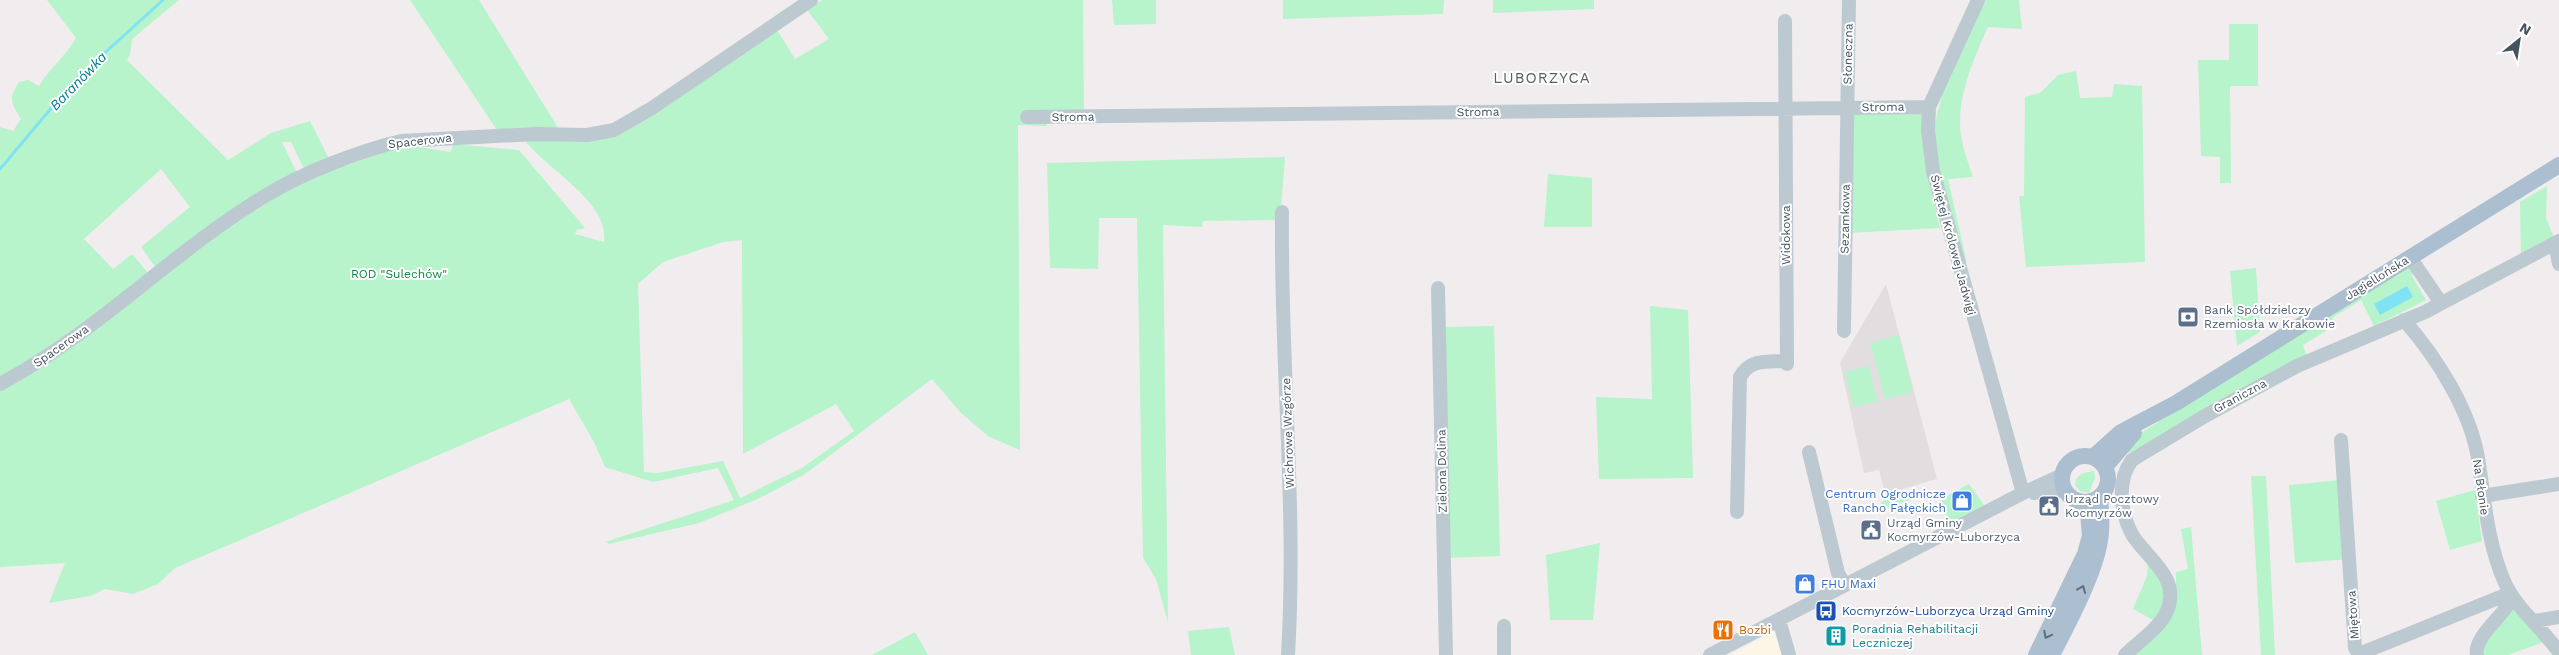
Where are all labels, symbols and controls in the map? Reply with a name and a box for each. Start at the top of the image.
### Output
north arrow [2494,15,2544,65]
text: N [2517,19,2534,38]
street label: Słoneczna [1840,23,1856,85]
water label: Baranówka [46,48,110,113]
district label: LUBORZYCA [1493,69,1591,87]
street label: Stroma [1861,100,1905,114]
street label: Stroma [1456,105,1500,119]
street label: Stroma [1051,110,1095,124]
street label: Spacerowa [387,131,453,151]
street label: Świętej Królowej Jadwigi [1927,173,1979,317]
street label: Sezamkowa [1837,184,1853,254]
street label: Widokowa [1779,205,1793,265]
street label: Jagiellońska [2343,253,2411,303]
park label: ROD "Sulechów" [351,267,447,281]
place label: Bank Spółdzielczy Rzemiosła w Krakowie [2204,303,2335,331]
bank icon: Bank Spółdzielczy Rzemiosła w Krakowie [2176,305,2200,329]
street label: Spacerowa [31,322,91,370]
street label: Graniczna [2211,376,2269,416]
street label: Wichrowe Wzgórze [1279,377,1297,489]
street label: Zielona Dolina [1434,429,1450,513]
street label: Na Błonie [2470,458,2492,516]
place label: Centrum Ogrodnicze Rancho Fałęckich [1825,487,1946,515]
shop icon: Centrum Ogrodnicze Rancho Fałęckich [1950,489,1974,513]
place label: Urząd Pocztowy Kocmyrzów [2065,492,2160,520]
public building icon: Urząd Pocztowy Kocmyrzów [2037,494,2061,518]
place label: Urząd Gminy Kocmyrzów-Luborzyca [1887,516,2020,544]
public building icon: Urząd Gminy Kocmyrzów-Luborzyca [1859,518,1883,542]
shop icon: FHU Maxi [1793,572,1817,596]
place label: FHU Maxi [1821,577,1876,591]
one-way arrow [2077,586,2087,594]
street label: Miętowa [2344,590,2362,640]
bus stop icon: Kocmyrzów-Luborzyca Urząd Gminy [1814,599,1838,623]
place label: Kocmyrzów-Luborzyca Urząd Gminy [1842,604,2055,618]
restaurant icon: Bozbi [1711,618,1735,642]
place label: Poradnia Rehabilitacji Leczniczej [1852,622,1978,650]
place label: Bozbi [1739,623,1771,637]
building icon: Poradnia Rehabilitacji Leczniczej [1824,624,1848,648]
one-way arrow [2043,630,2053,639]

